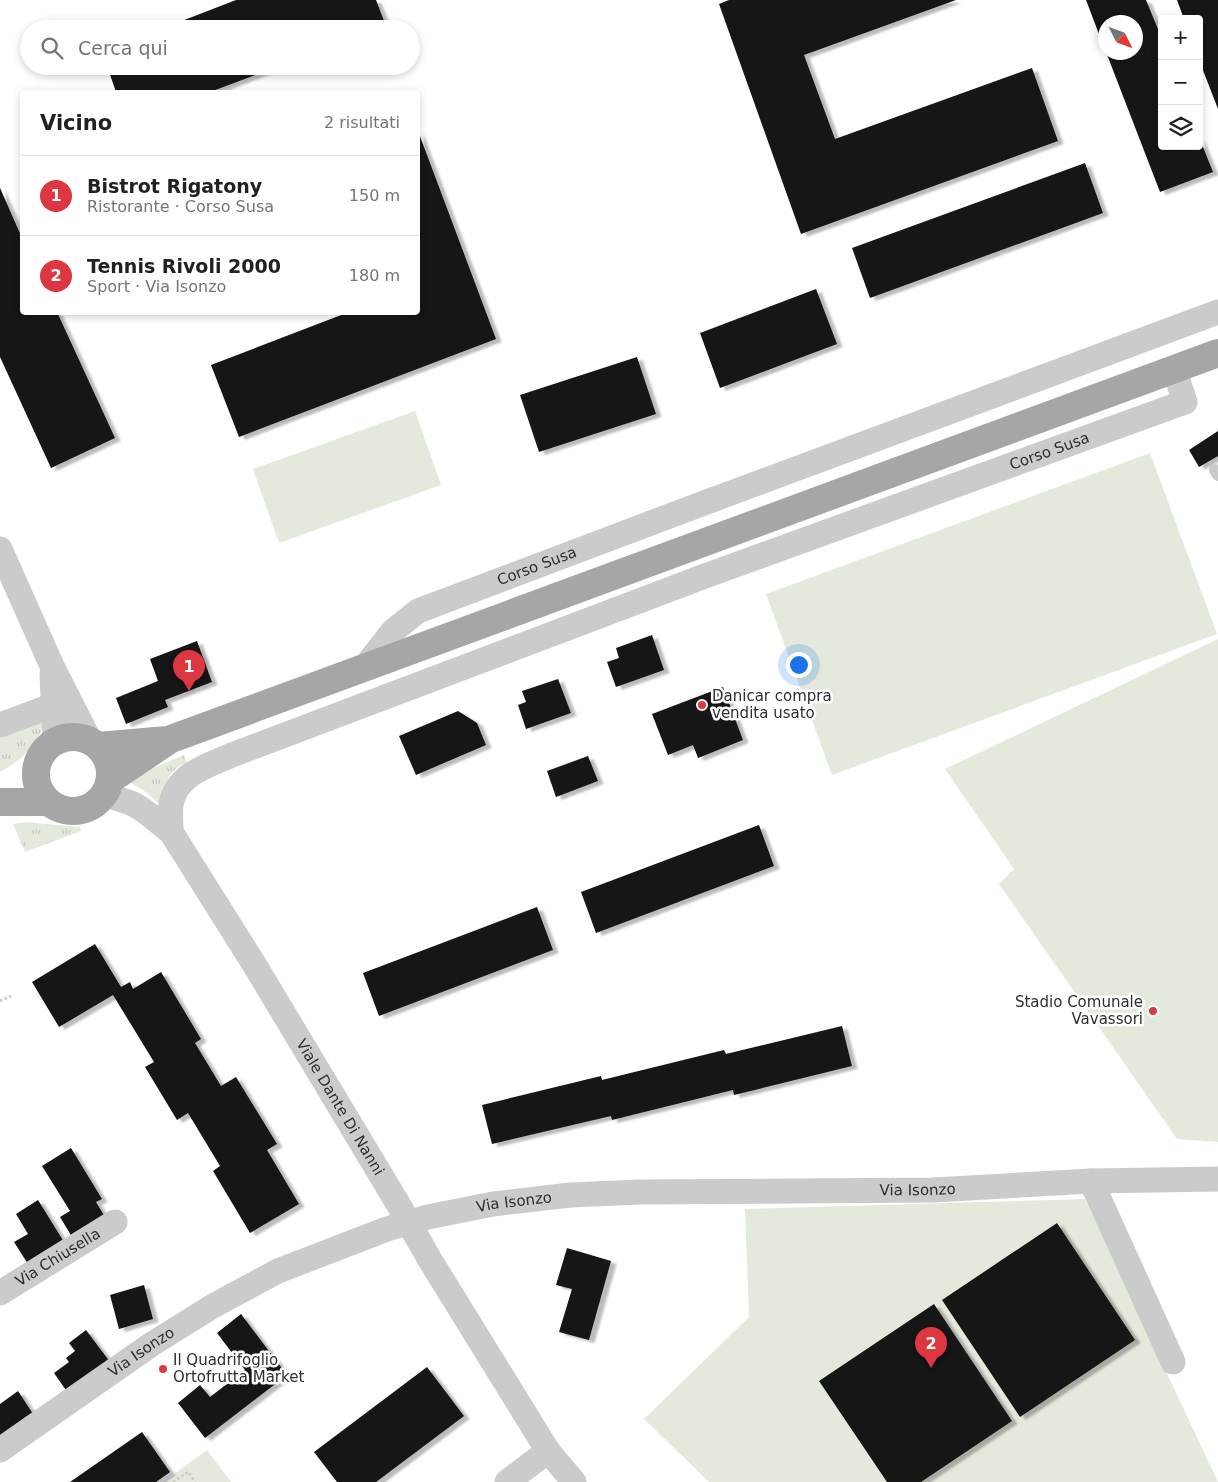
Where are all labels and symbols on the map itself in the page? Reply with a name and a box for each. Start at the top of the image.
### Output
north arrow [1098,15,1143,60]
street label: Corso Susa [1007,428,1092,474]
street label: Corso Susa [494,543,579,589]
pin: 1 [173,650,205,691]
your location [786,652,812,678]
place label: Danicar compra vendita usato [712,687,832,722]
marker: Danicar compra vendita usato [696,699,708,711]
place label: Stadio Comunale Vavassori [1015,993,1143,1028]
marker: Stadio Comunale Vavassori [1147,1005,1159,1017]
street label: Viale Dante Di Nanni [292,1036,388,1179]
street label: Via Isonzo [879,1180,956,1199]
street label: Via Isonzo [475,1188,553,1216]
street label: Via Chiusella [12,1224,104,1290]
street label: Via Isonzo [105,1323,178,1381]
pin: 2 [915,1327,947,1368]
place label: Il Quadrifoglio Ortofrutta Market [173,1351,304,1386]
marker: Il Quadrifoglio Ortofrutta Market [157,1363,169,1375]

